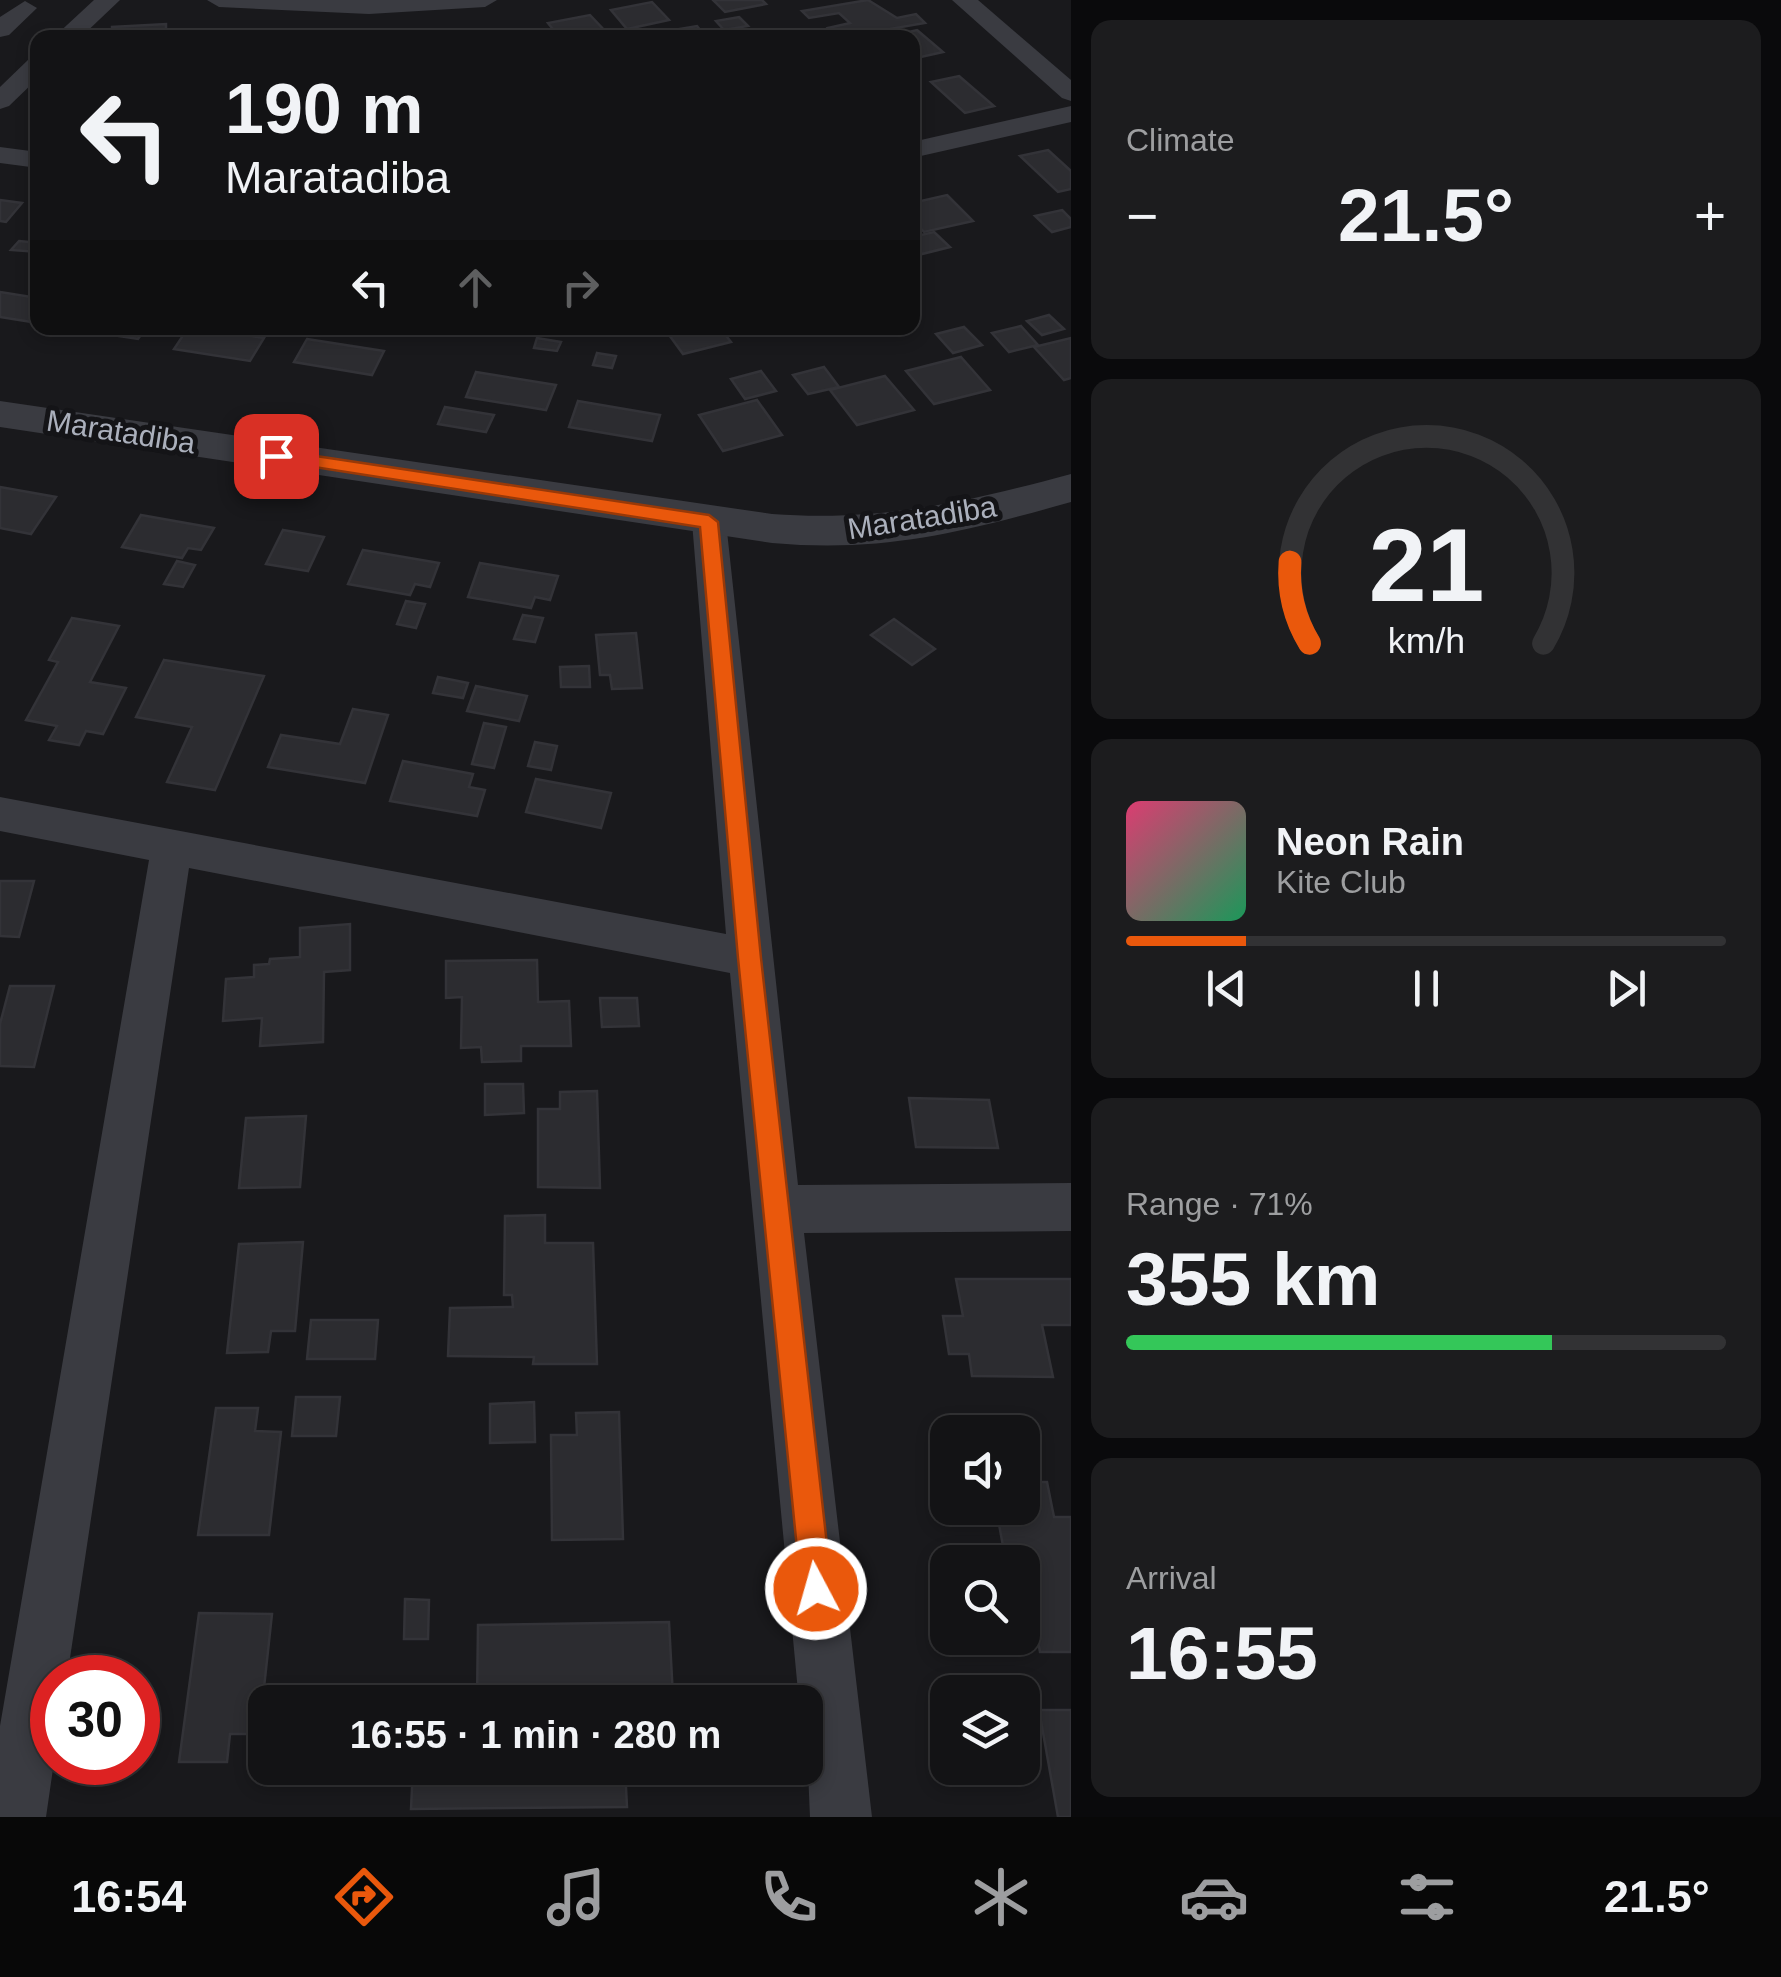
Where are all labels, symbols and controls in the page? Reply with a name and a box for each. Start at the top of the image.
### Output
icon: left [60,70,190,200]
text: 190 m [225,70,423,148]
text: Climate [1126,122,1234,158]
text: Maratadiba [225,152,450,203]
text: 21.5° [1338,173,1514,257]
text: − [1126,185,1158,247]
text: + [1694,185,1726,247]
icon: left [343,260,398,315]
icon: ahead [448,260,503,315]
icon: right [553,260,608,315]
street label: Maratadiba [44,403,198,460]
pin [234,414,319,499]
icon: arrive [249,429,304,484]
street label: Maratadiba [845,489,999,546]
text: 21 [1368,507,1484,623]
text: km/h [1387,621,1465,661]
text: Neon Rain [1276,821,1464,863]
text: Kite Club [1276,864,1406,900]
icon: previous [1199,961,1254,1016]
icon: pause [1399,961,1454,1016]
icon: next [1599,961,1654,1016]
text: Range · 71% [1126,1186,1313,1222]
text: 355 km [1126,1237,1380,1321]
map controls [930,1415,1040,1785]
button: sound [930,1415,1040,1525]
position arrow [764,1537,868,1641]
button: search [930,1545,1040,1655]
text: Arrival [1126,1560,1217,1596]
text: 16:55 [1126,1611,1318,1695]
speed limit sign: 30 [30,1655,160,1785]
button: layers [930,1675,1040,1785]
text: 16:55 · 1 min · 280 m [350,1714,721,1756]
icon: directions [329,1862,399,1932]
icon: music [541,1862,611,1932]
icon: phone [754,1862,824,1932]
icon: climate [966,1862,1036,1932]
icon: car [1179,1862,1249,1932]
icon: filters [1392,1862,1462,1932]
text: 16:54 [71,1871,186,1922]
text: 21.5° [1604,1871,1710,1922]

